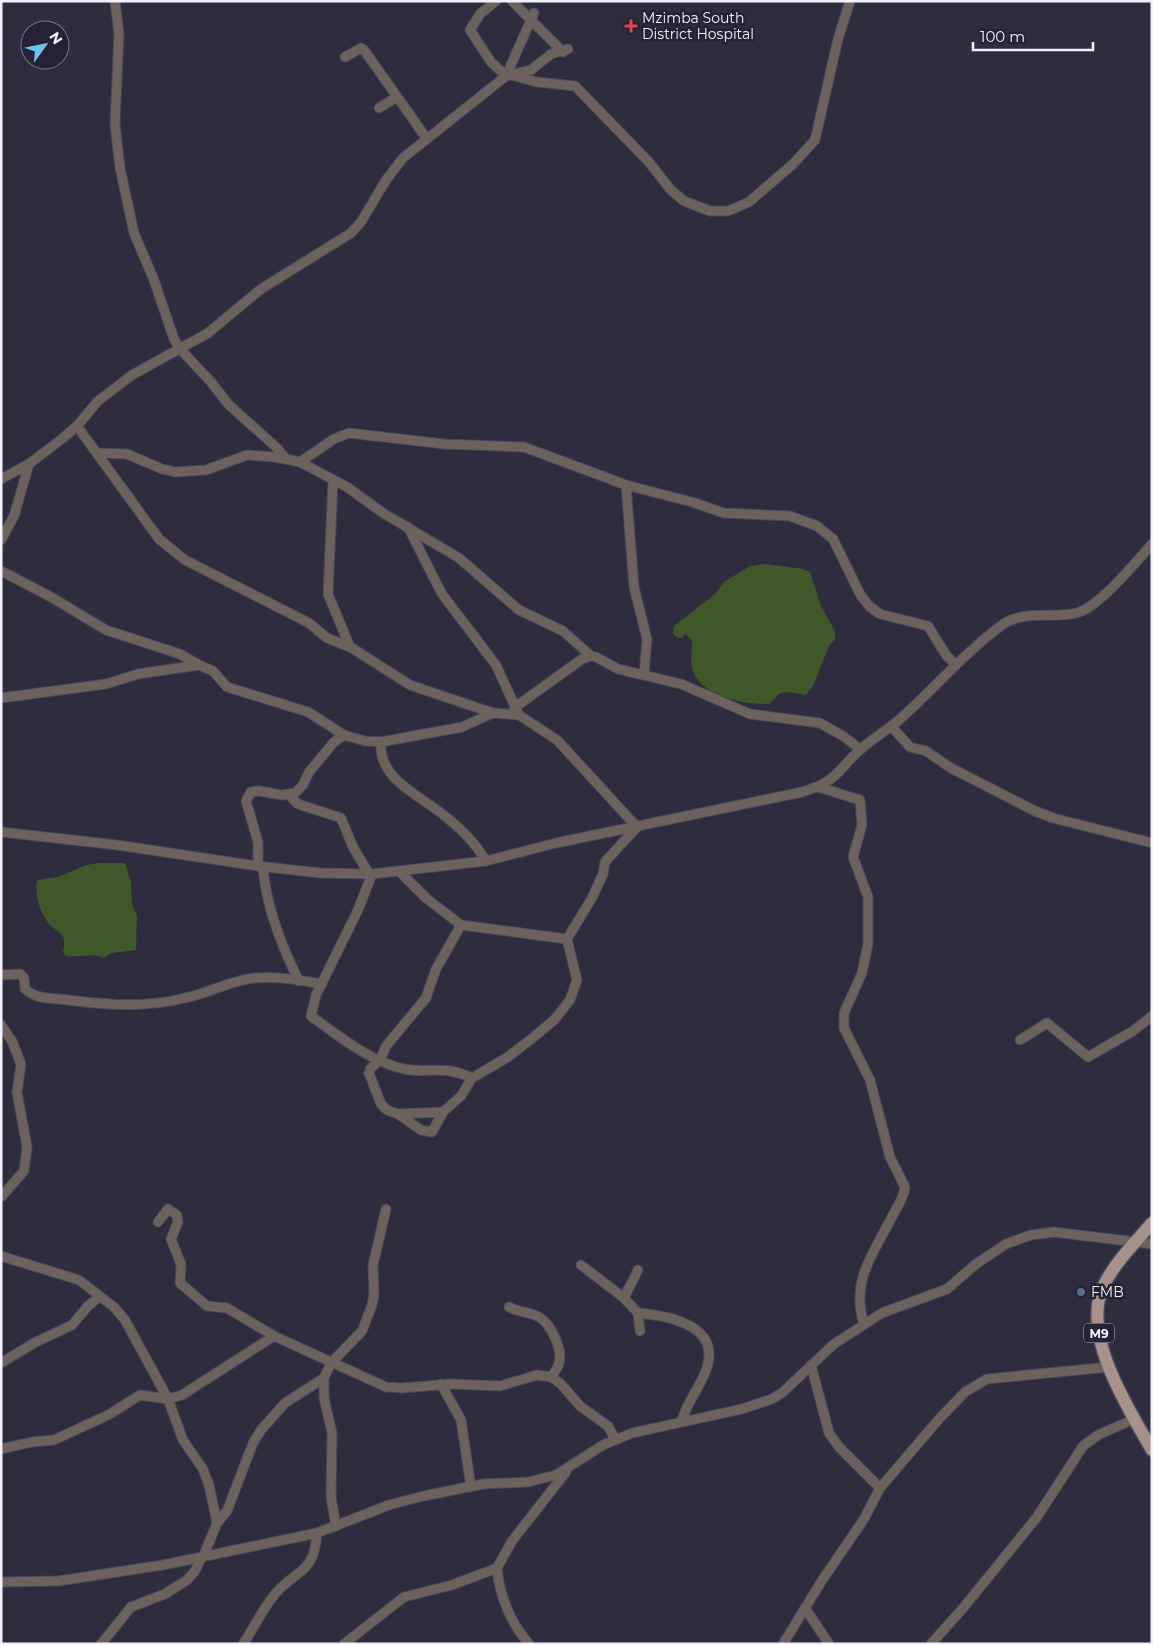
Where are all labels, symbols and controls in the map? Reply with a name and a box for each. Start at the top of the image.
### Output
place label: Mzimba South District Hospital [642,9,754,43]
marker: Mzimba South District Hospital [624,19,638,33]
north arrow [20,20,70,70]
scale bar [973,20,1093,52]
text: 100 m [980,27,1025,46]
text: N [45,28,67,48]
place label: FMB [1091,1283,1124,1301]
marker: FMB [1075,1286,1087,1298]
road number: M9 [1084,1324,1114,1342]

